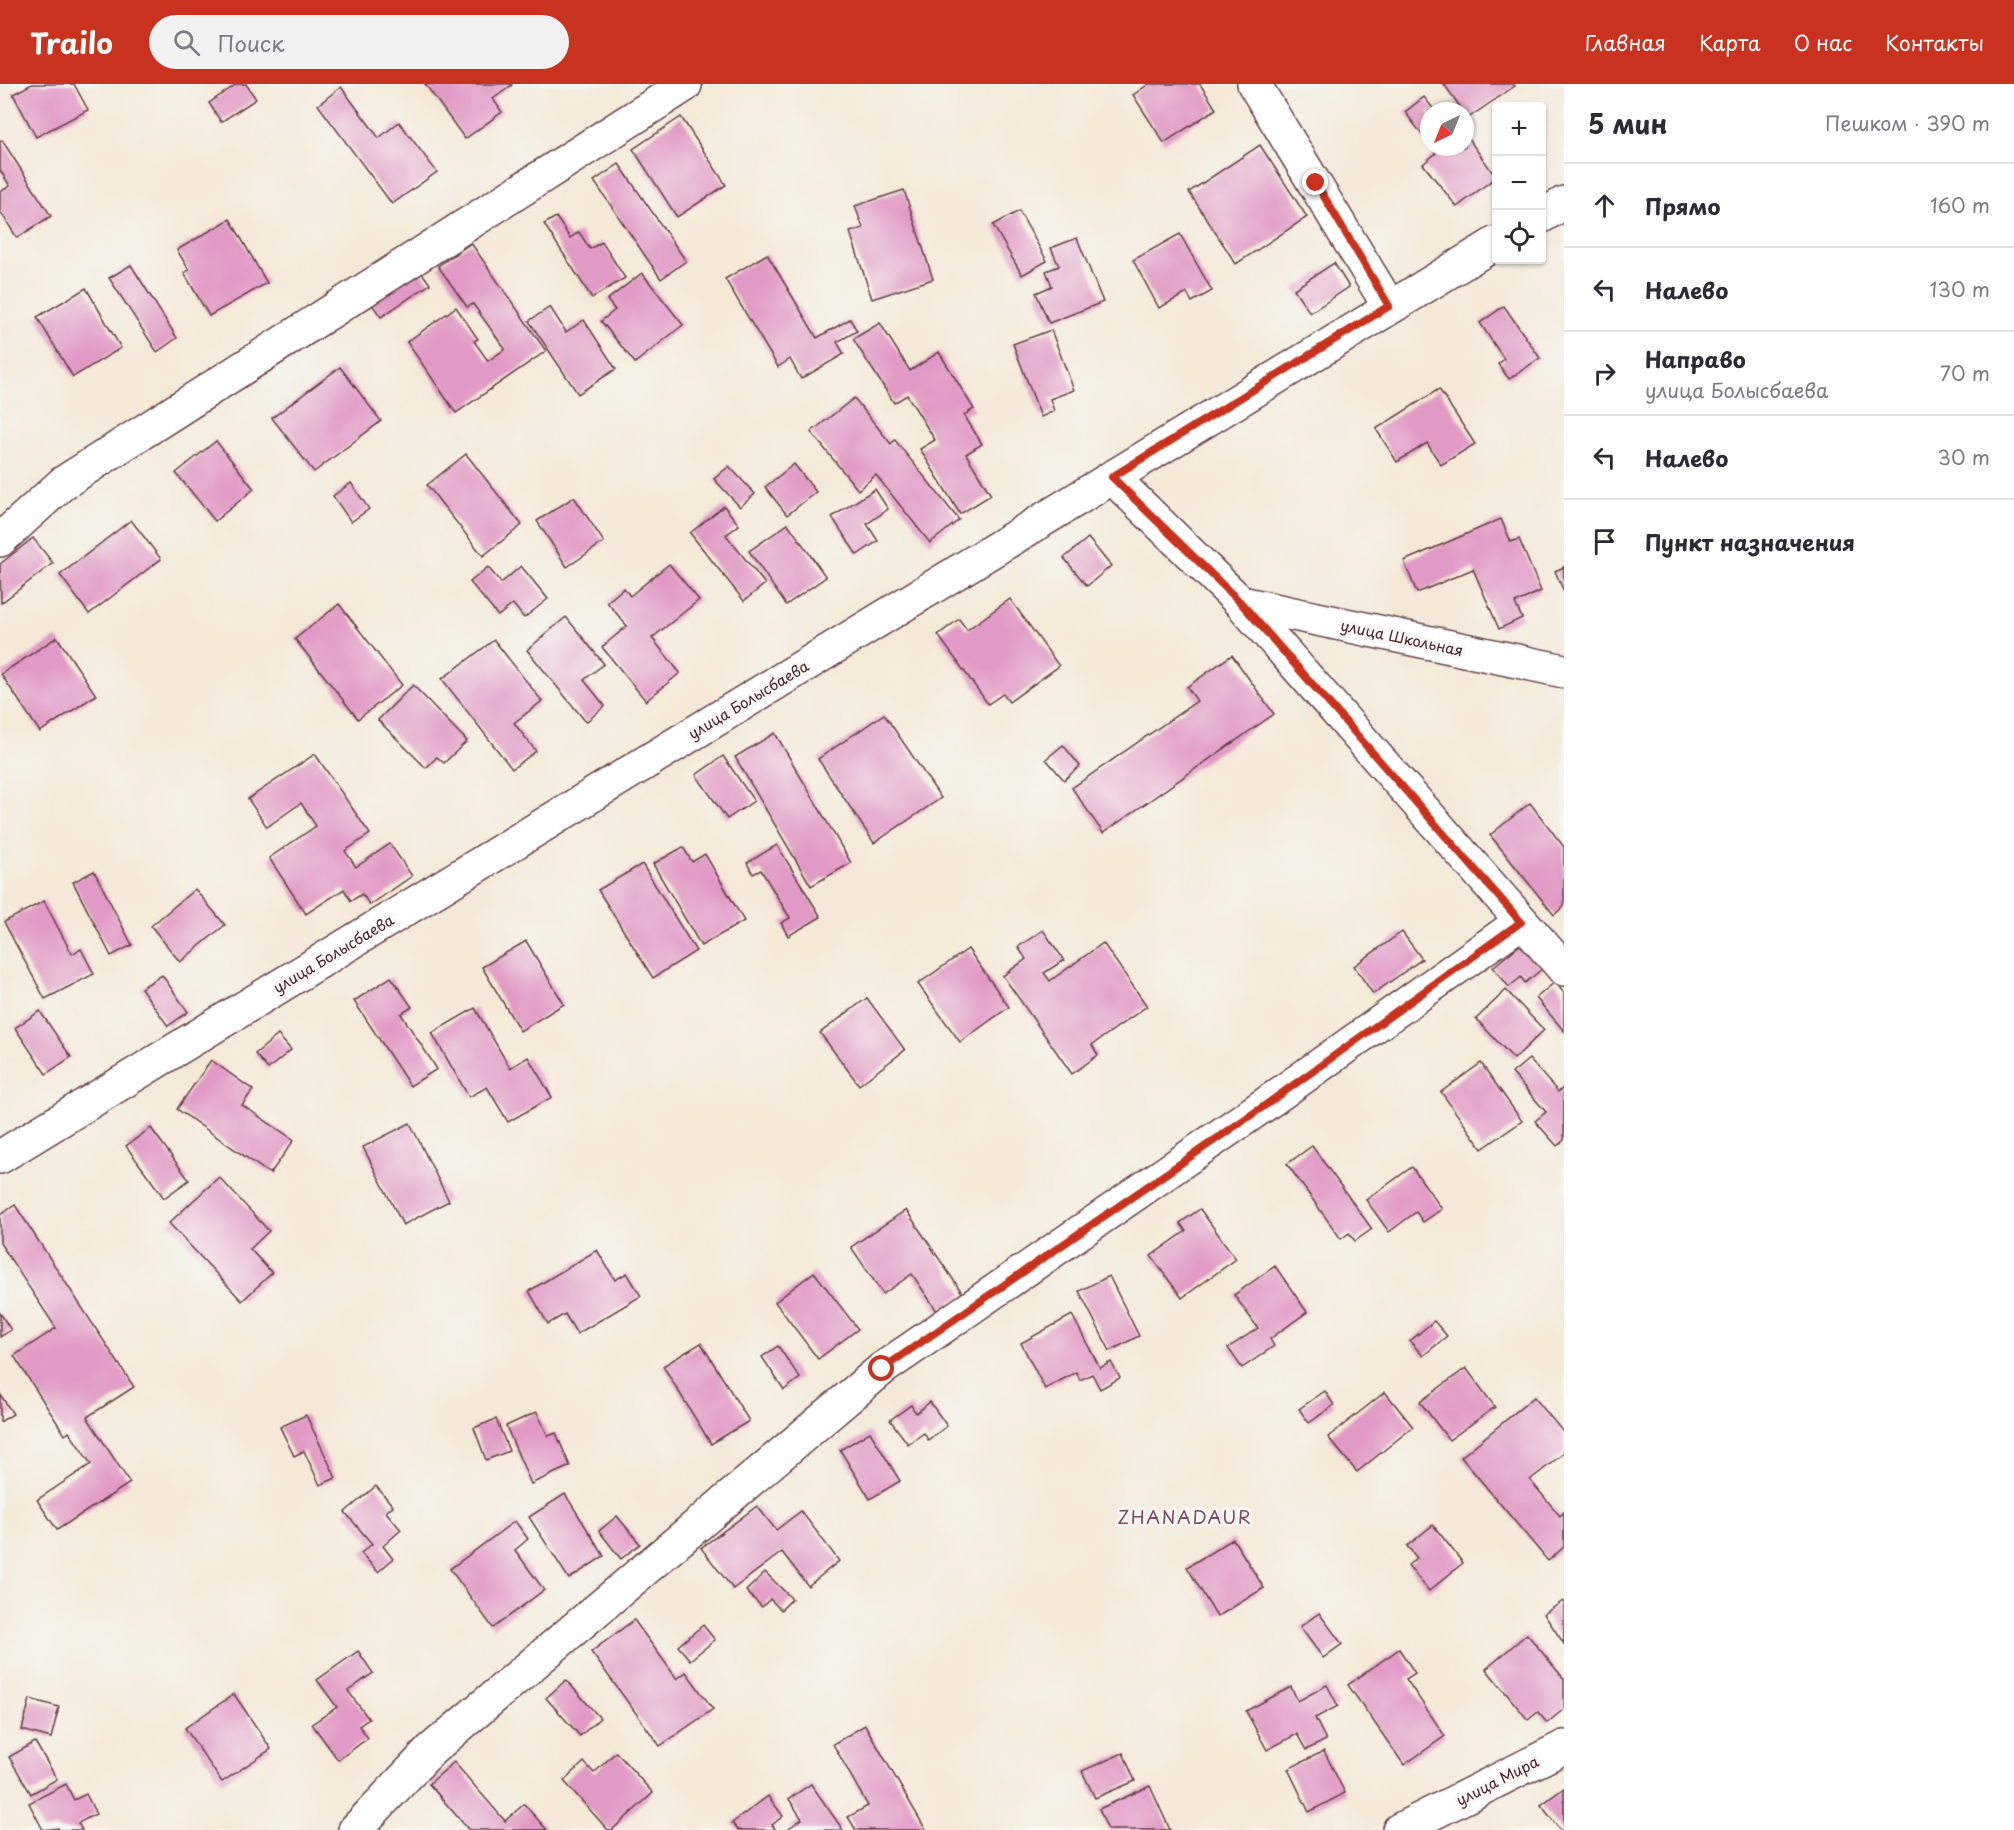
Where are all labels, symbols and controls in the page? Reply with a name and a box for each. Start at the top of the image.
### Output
search box [149,15,569,69]
text: Trailo [30,21,113,64]
icon: search [170,26,203,59]
text: Поиск [218,26,284,59]
text: Главная [1585,26,1666,58]
text: Карта [1699,26,1761,58]
text: О нас [1794,26,1852,58]
text: Контакты [1885,26,1984,58]
north arrow [1420,102,1474,156]
map controls [1492,102,1546,264]
button: + [1492,102,1546,156]
text: 5 мин [1588,104,1667,143]
text: Пешком · 390 m [1825,108,1990,138]
button: − [1492,156,1546,210]
route end [1302,169,1328,195]
icon: ahead [1588,189,1621,222]
text: Прямо [1645,189,1720,222]
text: 160 m [1930,190,1990,220]
button: locate [1492,210,1546,264]
icon: left [1588,273,1621,306]
text: Налево [1645,273,1728,306]
text: 130 m [1930,274,1990,304]
text: Направо [1645,342,1746,375]
icon: right [1588,357,1621,390]
text: 70 m [1940,358,1990,388]
text: улица Болысбаева [1645,375,1828,405]
icon: left [1588,441,1621,474]
text: Налево [1645,441,1728,474]
text: 30 m [1937,442,1990,472]
icon: arrive [1588,525,1621,558]
text: Пункт назначения [1645,525,1855,558]
street label: улица Школьная [1339,613,1465,661]
street label: улица Болысбаева [683,653,813,744]
street label: улица Болысбаева [268,907,398,998]
route start [868,1355,894,1381]
district label: ZHANADAUR [1118,1503,1252,1530]
street label: улица Мира [1452,1749,1543,1811]

